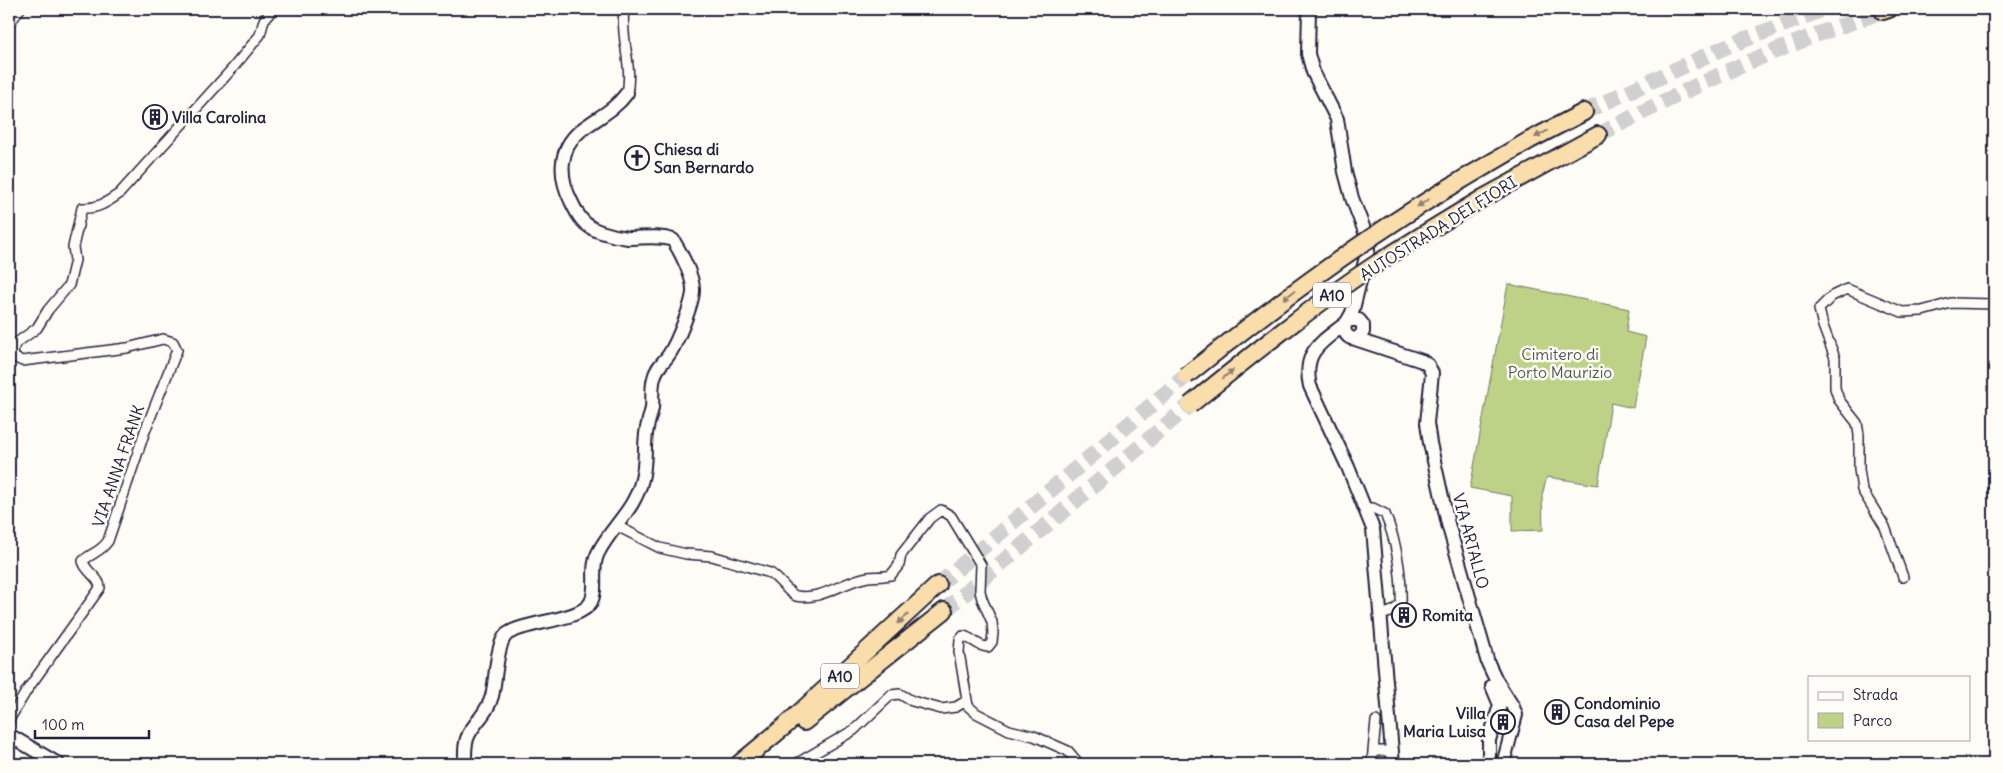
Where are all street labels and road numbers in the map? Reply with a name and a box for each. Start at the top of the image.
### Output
street label: AUTOSTRADA DEI FIORI [1356,171,1520,285]
road number: A10 [1313,282,1351,308]
street label: VIA ANNA FRANK [88,402,148,530]
street label: VIA ARTALLO [1449,491,1493,591]
road number: A10 [821,664,859,688]

